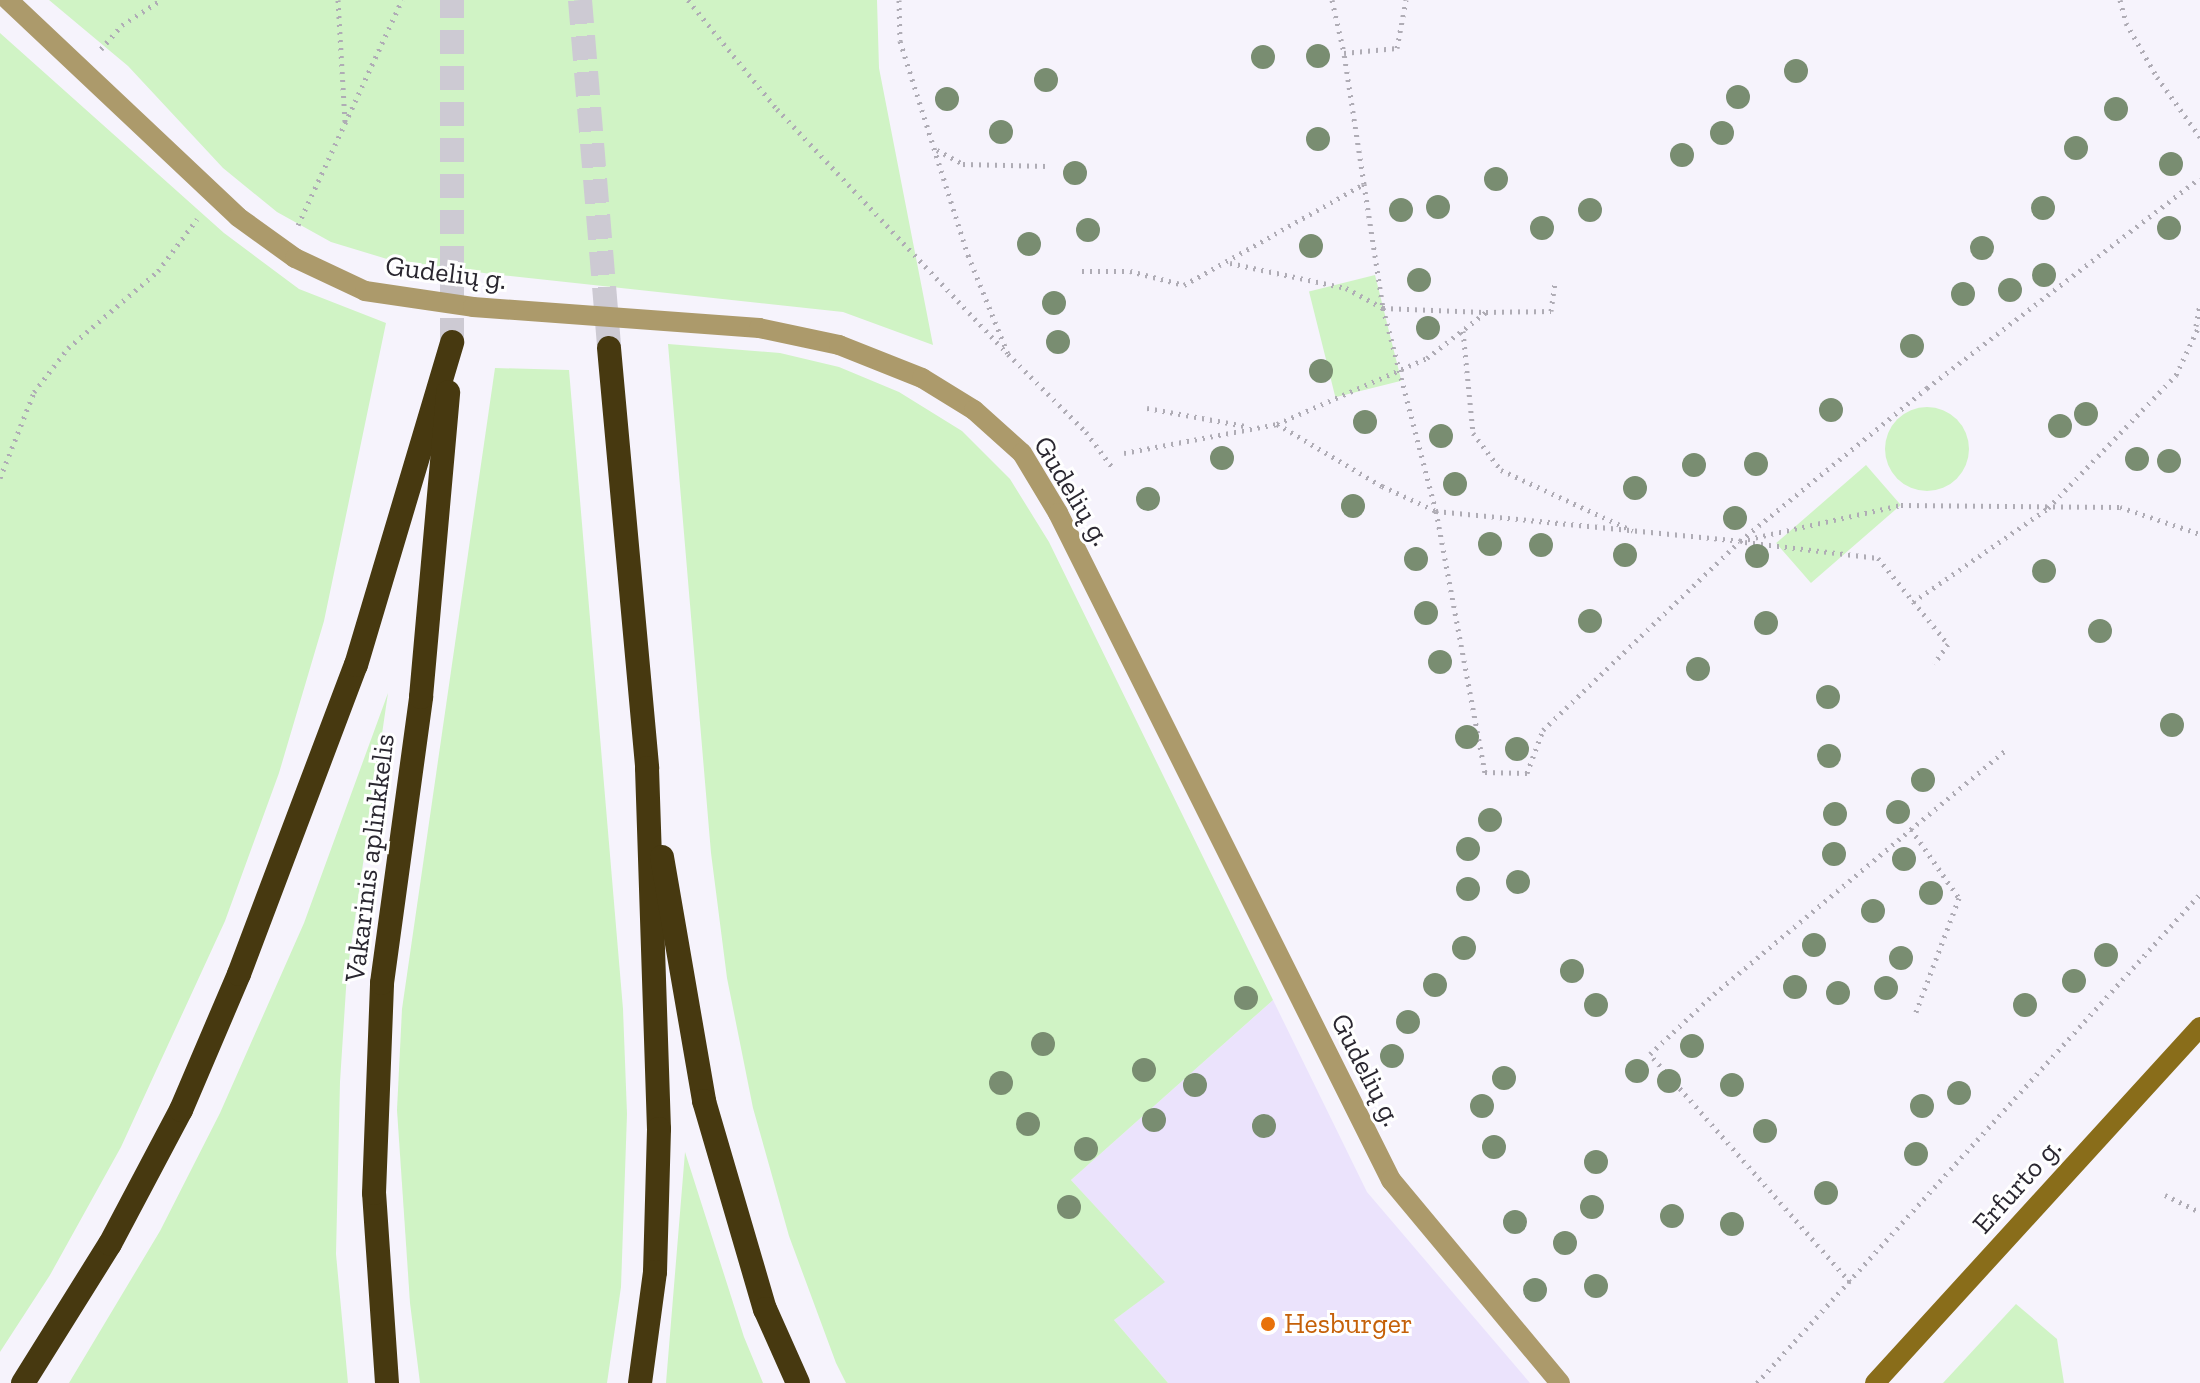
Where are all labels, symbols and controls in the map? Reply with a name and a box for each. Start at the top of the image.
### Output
street label: Gudelių g. [384,249,508,297]
street label: Gudelių g. [1026,430,1118,552]
street label: Vakarinis aplinkkelis [338,732,402,984]
street label: Gudelių g. [1323,1008,1409,1132]
street label: Erfurto g. [1966,1131,2068,1241]
place label: Hesburger [1284,1307,1413,1341]
marker: Hesburger [1259,1315,1277,1333]

